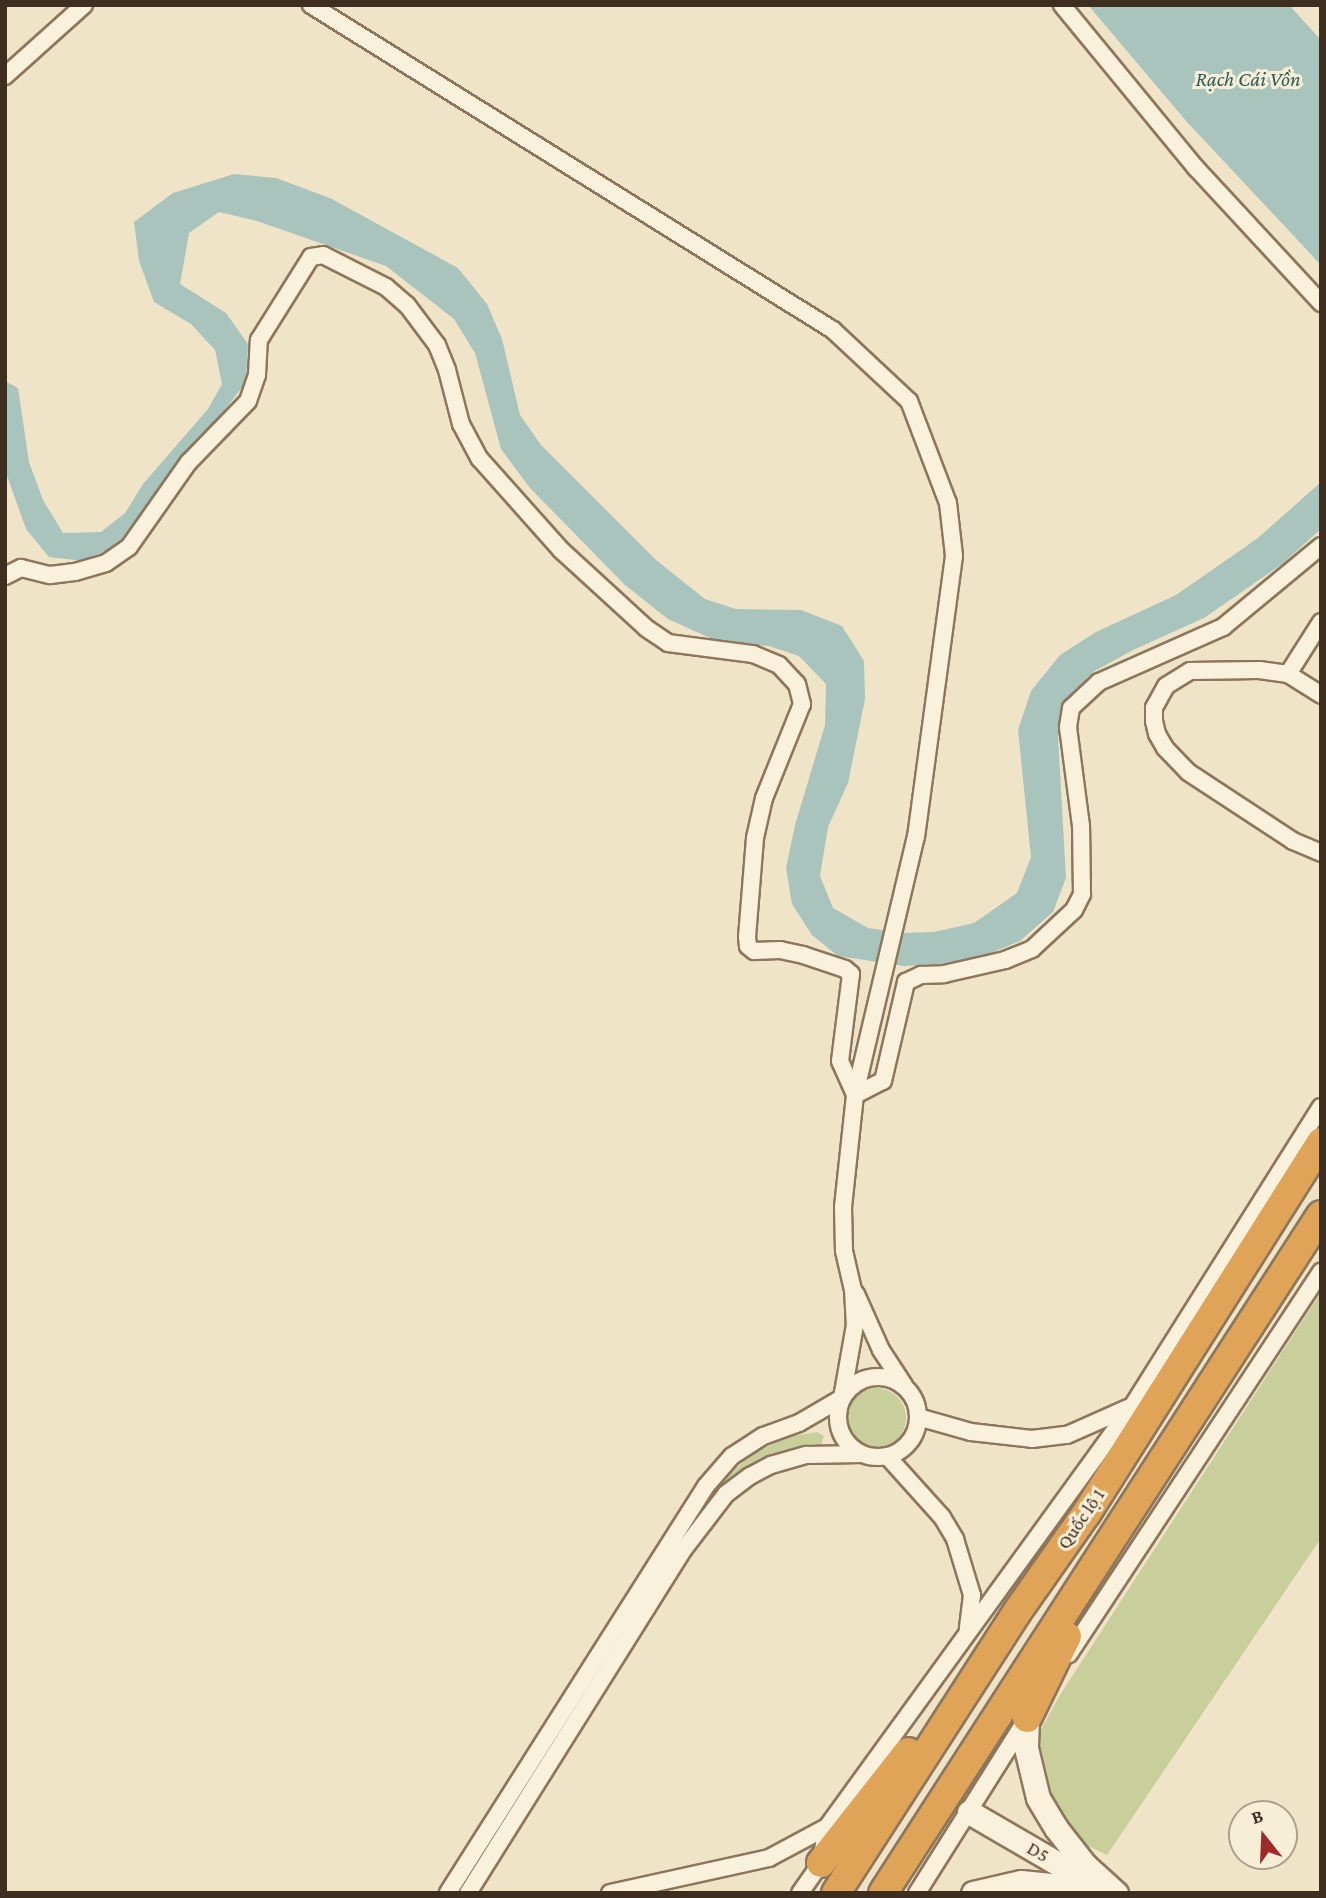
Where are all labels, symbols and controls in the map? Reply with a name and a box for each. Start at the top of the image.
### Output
water label: Rạch Cái Vồn [1195,66,1301,92]
street label: Quốc lộ 1 [1053,1484,1109,1554]
north arrow [1228,1800,1298,1870]
text: B [1248,1805,1266,1828]
street label: D5 [1023,1837,1053,1867]

